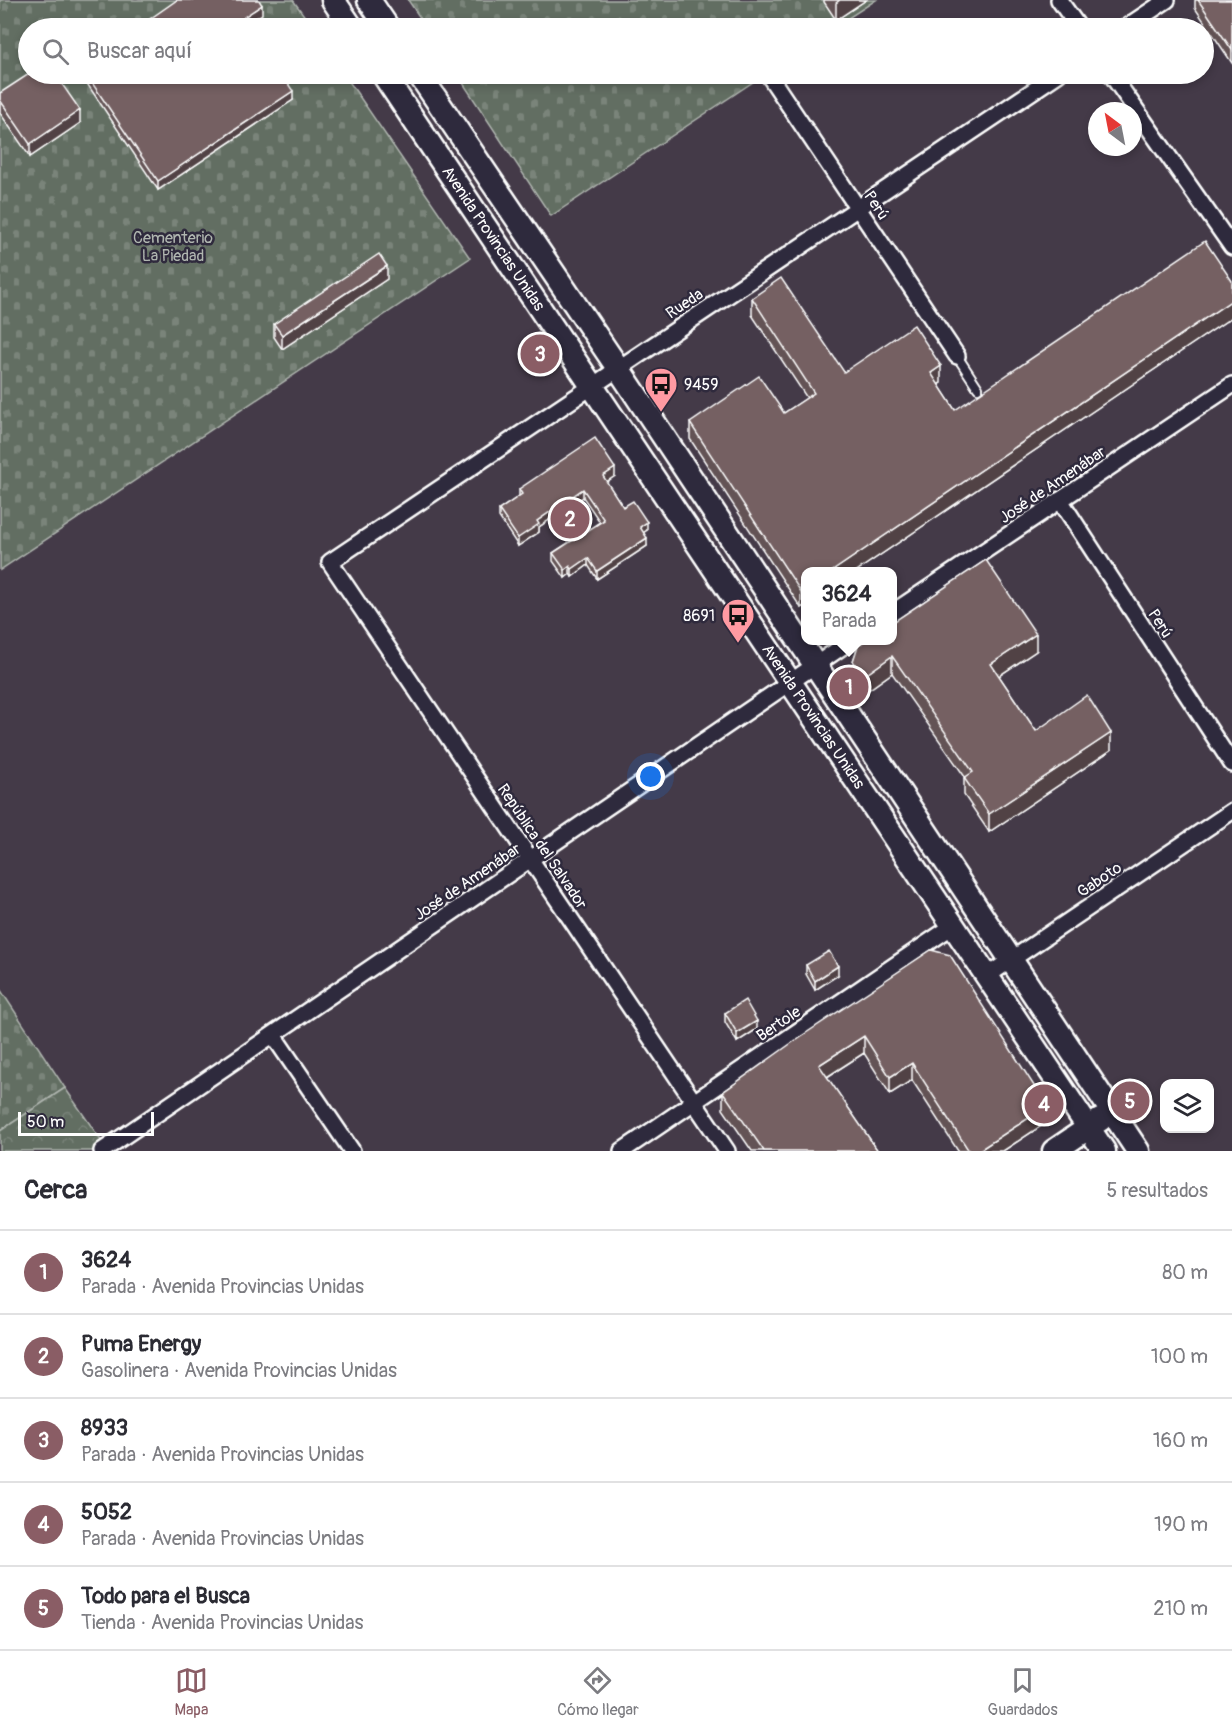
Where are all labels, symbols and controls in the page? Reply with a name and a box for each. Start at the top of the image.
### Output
search box [18,18,1214,84]
icon: search [39,35,72,68]
text: Buscar aquí [87,37,192,65]
north arrow [1088,102,1142,156]
street label: Avenida Provincias Unidas [437,162,549,315]
street label: Perú [859,187,893,224]
park label: Cementerio La Piedad [133,228,213,266]
street label: Rueda [662,284,707,323]
pin: 3 [520,332,560,376]
bus stop icon: 9459 [643,366,679,413]
place label: 9459 [684,375,718,395]
street label: José de Amenábar [996,442,1110,528]
pin: 2 [550,496,590,542]
popup [801,567,897,645]
text: 3624 [821,580,872,608]
bus stop icon: 8691 [720,597,756,644]
street label: Perú [1143,605,1177,642]
place label: 8691 [683,606,715,626]
text: Parada [821,608,877,633]
street label: Avenida Provincias Unidas [757,640,869,793]
pin: 1 [830,664,868,710]
your location [636,762,665,791]
street label: República del Salvador [493,780,592,913]
street label: José de Amenábar [411,839,525,925]
street label: Gaboto [1073,857,1126,902]
street label: Bertole [752,1002,805,1046]
pin: 5 [1110,1078,1150,1124]
map controls [1160,1079,1214,1133]
button: layers [1160,1079,1214,1133]
pin: 4 [1024,1082,1064,1126]
scale bar [18,1109,154,1136]
text: 50 m [27,1112,64,1132]
text: Cerca [24,1174,87,1206]
text: 5 resultados [1106,1178,1208,1203]
text: 3624 [81,1246,131,1274]
text: 1 [40,1260,47,1285]
text: 80 m [1162,1260,1208,1285]
text: Parada · Avenida Provincias Unidas [81,1274,364,1299]
text: Puma Energy [81,1330,201,1358]
text: 2 [38,1344,49,1369]
text: 100 m [1151,1344,1208,1369]
text: Gasolinera · Avenida Provincias Unidas [81,1358,397,1383]
text: 8933 [81,1414,128,1442]
text: 3 [38,1428,49,1453]
text: 160 m [1153,1428,1208,1453]
text: Parada · Avenida Provincias Unidas [81,1442,364,1467]
text: 5052 [81,1498,132,1526]
text: 4 [38,1512,49,1537]
text: 190 m [1154,1512,1208,1537]
text: Parada · Avenida Provincias Unidas [81,1526,364,1551]
text: Todo para el Busca [81,1582,250,1610]
text: 5 [38,1596,49,1621]
text: 210 m [1153,1596,1208,1621]
text: Tienda · Avenida Provincias Unidas [81,1610,364,1635]
tab: Mapa [174,1664,208,1720]
tab: Cómo llegar [557,1664,639,1720]
tab: Guardados [988,1664,1058,1720]

